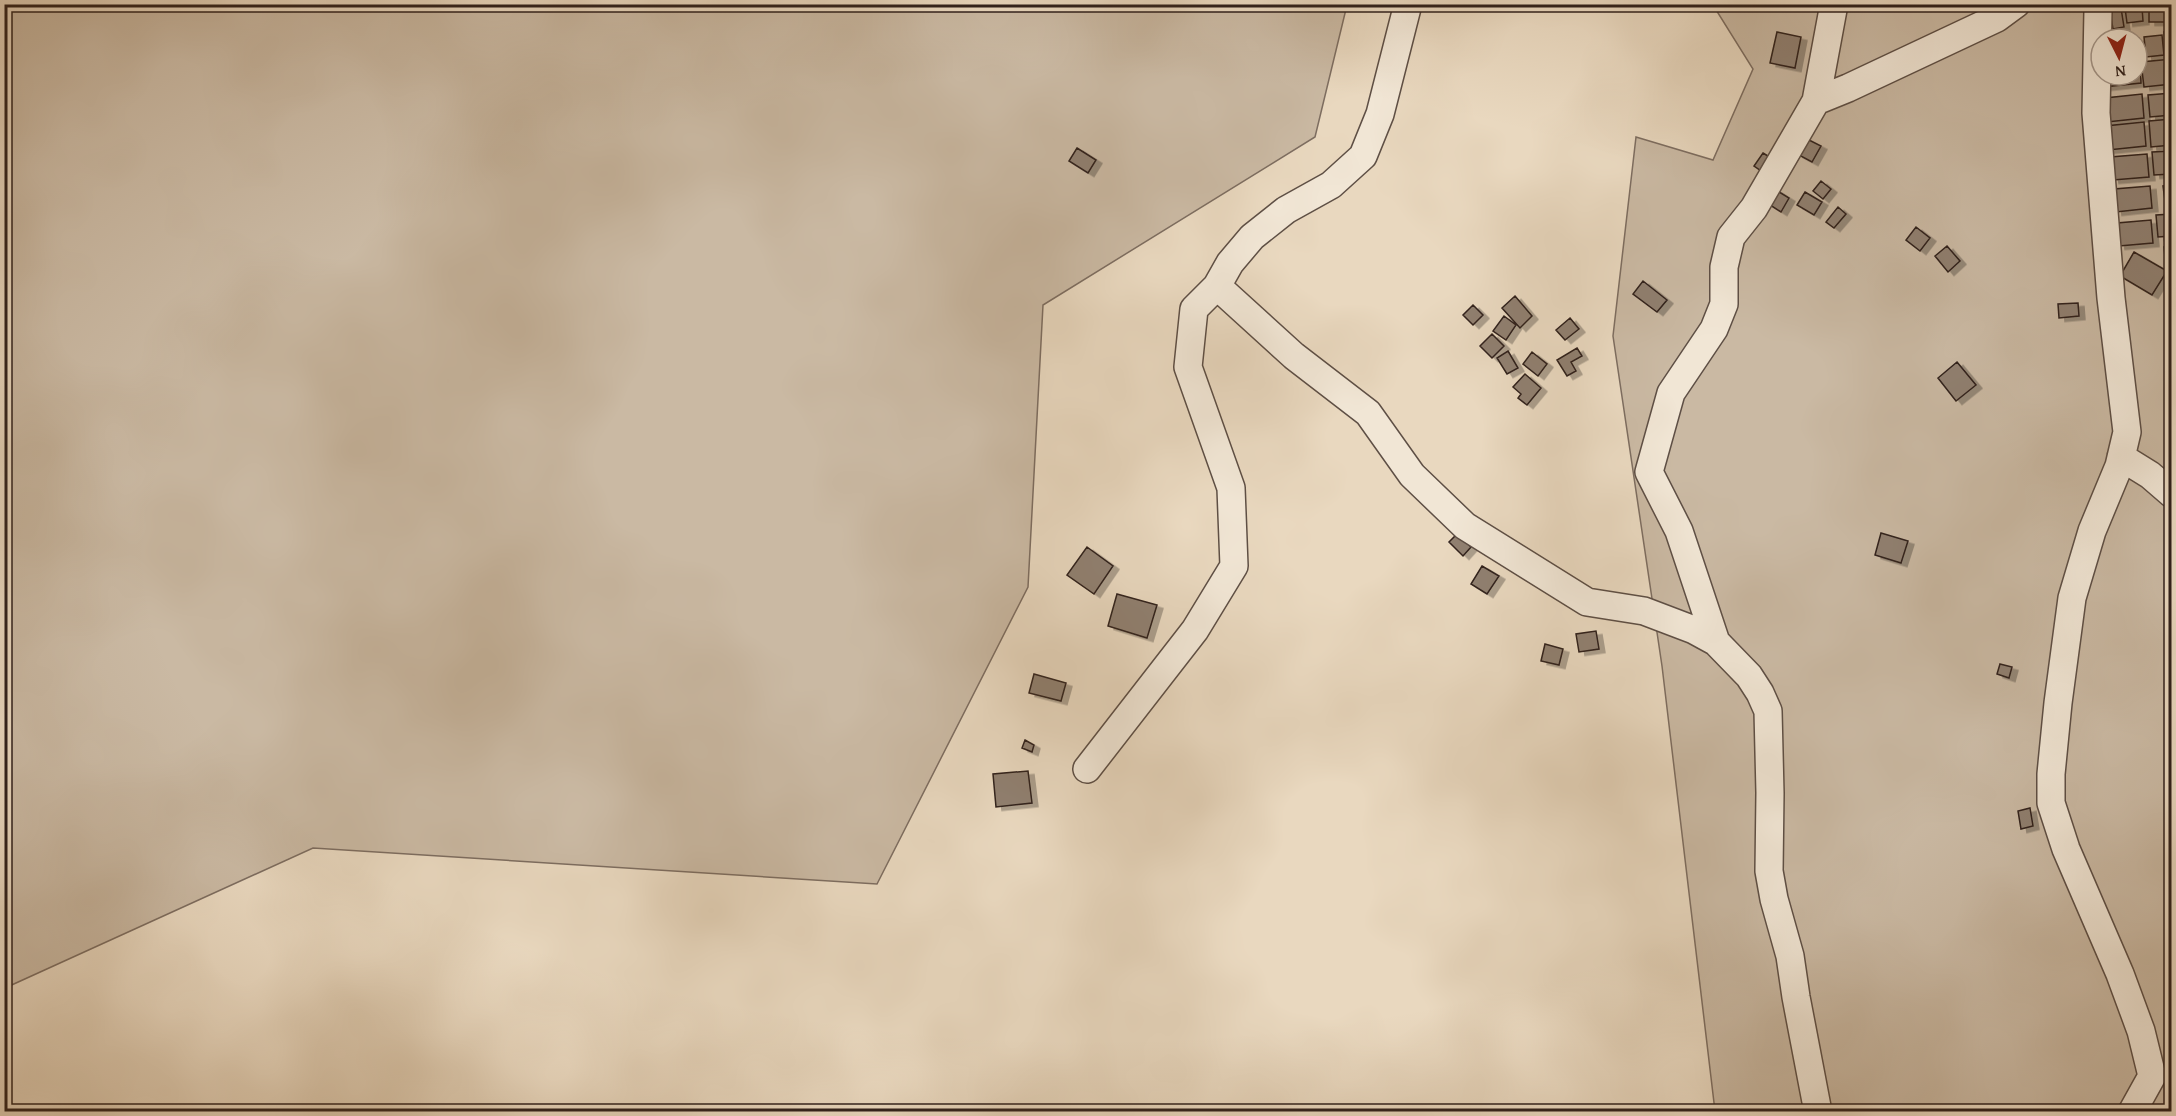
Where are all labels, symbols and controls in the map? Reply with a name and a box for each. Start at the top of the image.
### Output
north arrow [2089,27,2149,87]
text: N [2114,59,2127,84]

